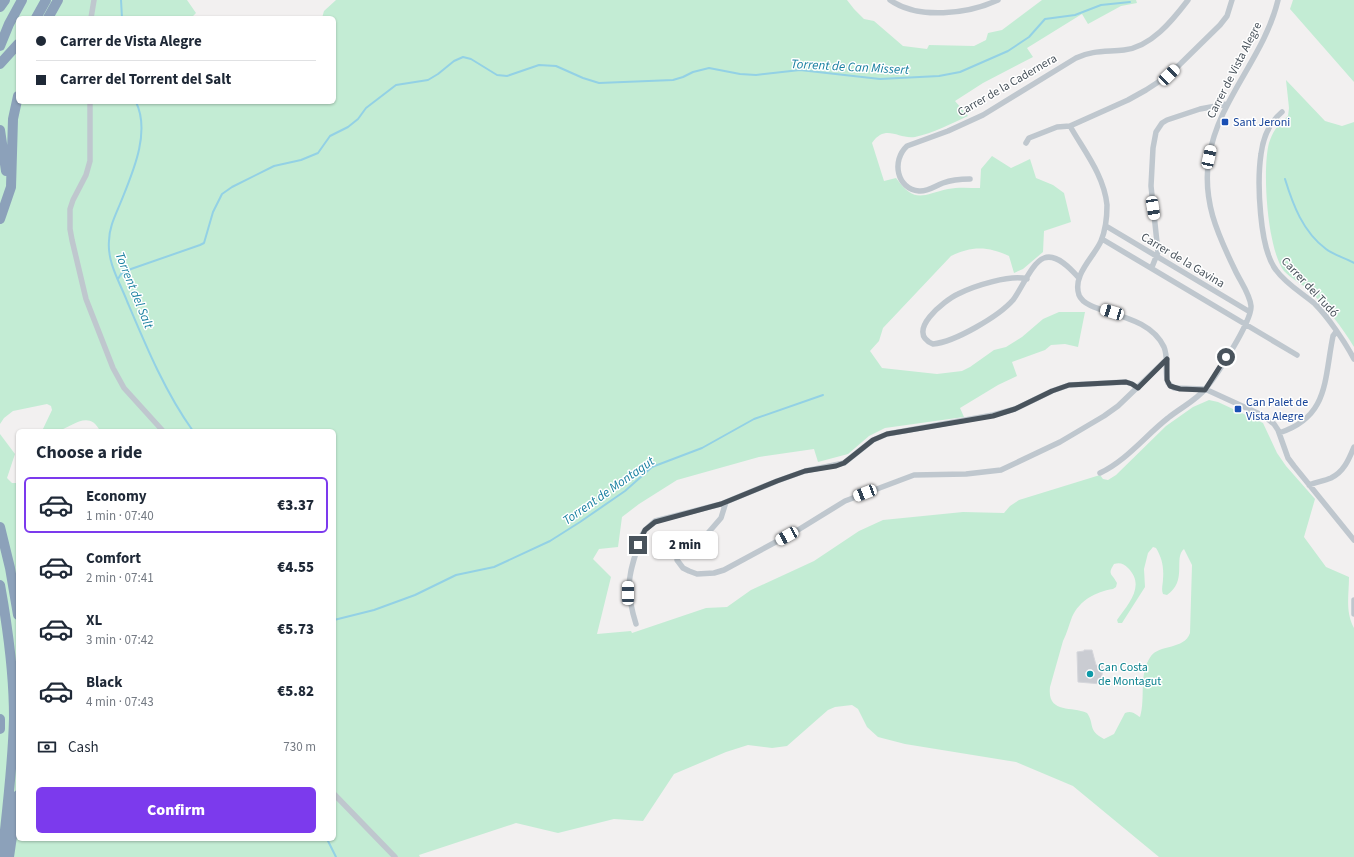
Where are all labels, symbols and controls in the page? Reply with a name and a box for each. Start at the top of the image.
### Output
street label: Carrer de Vista Alegre [1203,19,1266,121]
text: Carrer de Vista Alegre [60,31,202,52]
street label: Carrer de la Cadernera [954,50,1060,121]
water label: Torrent de Can Missert [791,55,910,79]
car [1156,62,1182,88]
text: Carrer del Torrent del Salt [60,69,231,90]
place label: Sant Jeroni [1233,114,1290,131]
marker: Sant Jeroni [1220,117,1230,127]
car [1201,144,1217,170]
car [1145,195,1161,221]
street label: Carrer de la Gavina [1138,229,1228,292]
water label: Torrent del Salt [111,249,158,332]
street label: Carrer del Tudó [1277,253,1342,321]
car [1099,303,1125,321]
route start [1217,348,1235,366]
place label: Can Palet de Vista Alegre [1246,394,1308,425]
marker: Can Palet de Vista Alegre [1233,404,1243,414]
text: Choose a ride [36,440,142,465]
water label: Torrent de Montagut [559,452,659,529]
car [852,483,878,503]
text: Economy [86,486,147,507]
icon: car [38,487,74,523]
text: €3.37 [277,495,314,516]
text: 1 min · 07:40 [86,507,154,525]
car [774,525,800,547]
callout: 2 min [652,531,718,559]
route end [629,536,647,554]
text: 2 min [669,536,701,554]
text: Comfort [86,548,141,569]
icon: car [38,549,74,585]
text: €4.55 [277,557,314,578]
text: 2 min · 07:41 [86,569,154,587]
car [622,581,634,605]
text: XL [86,610,102,631]
icon: car [38,611,74,647]
text: €5.73 [277,619,314,640]
text: 3 min · 07:42 [86,631,154,649]
place label: Can Costa de Montagut [1098,659,1161,690]
marker: Can Costa de Montagut [1085,669,1095,679]
text: Black [86,672,123,693]
icon: car [38,673,74,709]
text: €5.82 [277,681,314,702]
text: 4 min · 07:43 [86,693,154,711]
icon: cash [36,736,58,758]
text: Cash [68,737,99,758]
text: 730 m [283,738,316,756]
button: Confirm [36,787,316,833]

